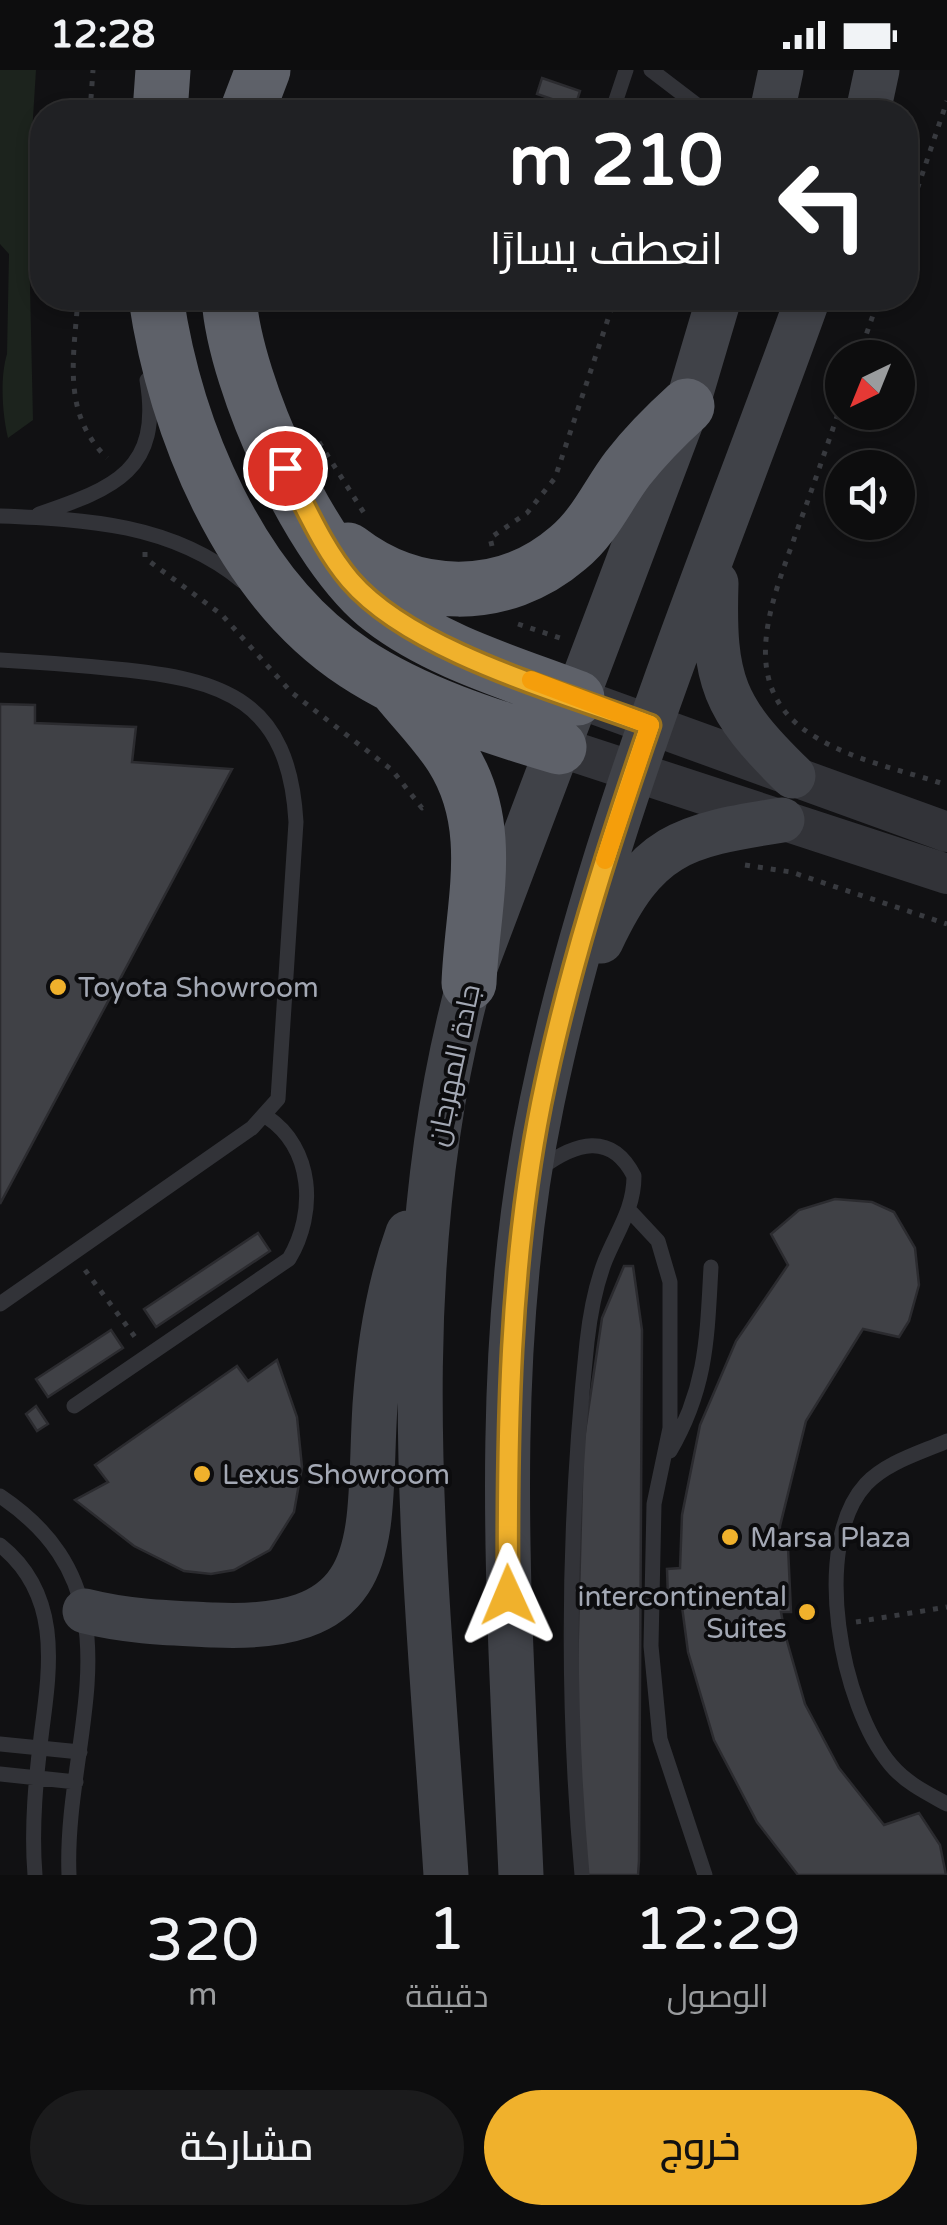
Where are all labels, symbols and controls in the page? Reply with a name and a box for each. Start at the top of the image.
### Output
text: 12:28 [50,12,155,58]
text: 210 m [509,120,723,204]
icon: left [758,140,888,270]
text: انعطف يسارًا [489,223,723,277]
north arrow [825,340,915,430]
map controls [825,340,915,540]
pin [243,426,328,511]
icon: arrive [258,441,313,496]
button: sound [825,450,915,540]
place label: Toyota Showroom [78,971,319,1005]
marker: Toyota Showroom [47,976,69,998]
street label: جادة المهرجان [420,981,488,1149]
place label: Lexus Showroom [222,1458,450,1492]
marker: Lexus Showroom [191,1463,213,1485]
place label: Marsa Plaza [750,1521,911,1555]
marker: Marsa Plaza [719,1526,741,1548]
position arrow [456,1543,560,1647]
place label: intercontinental Suites [577,1580,787,1646]
marker: intercontinental Suites [796,1601,818,1623]
text: 1 [428,1894,466,1966]
text: 12:29 [635,1894,801,1966]
text: 320 [146,1905,259,1977]
text: m [188,1976,217,2014]
text: دقيقة [405,1978,488,2016]
text: الوصول [667,1978,769,2016]
button: مشاركة [30,2090,464,2205]
button: خروج [484,2090,917,2205]

